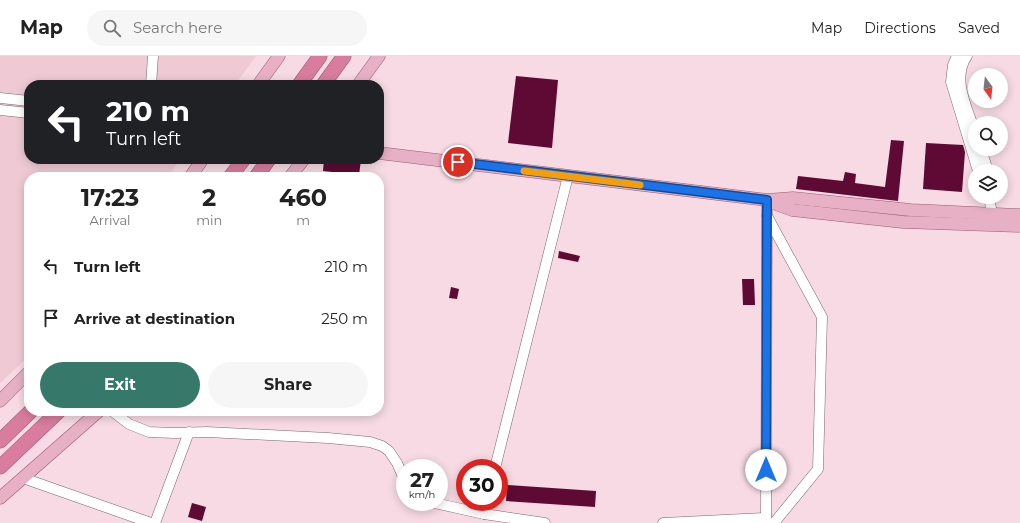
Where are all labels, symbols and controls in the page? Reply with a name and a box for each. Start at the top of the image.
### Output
search box [87,10,367,46]
text: Map [20,16,63,39]
icon: search [101,17,123,39]
text: Search here [133,18,222,37]
text: Map [811,19,842,37]
text: Directions [864,19,936,37]
text: Saved [958,19,1000,37]
north arrow [968,68,1008,108]
map controls [968,68,1008,204]
text: 210 m [106,94,190,128]
icon: left [40,96,92,148]
button: search [968,116,1008,156]
text: Turn left [106,128,181,150]
pin [441,145,475,179]
icon: arrive [447,151,469,173]
button: layers [968,164,1008,204]
text: 17:23 [81,183,139,212]
text: 2 [202,183,216,212]
text: 460 [279,183,327,212]
text: Arrival [90,212,131,228]
text: min [196,212,222,228]
text: m [296,212,310,228]
icon: left [40,255,62,277]
text: Turn left [74,257,141,276]
text: 210 m [324,257,368,276]
icon: arrive [40,307,62,329]
text: Arrive at destination [74,309,235,328]
text: 250 m [321,309,368,328]
button: Exit [40,362,200,408]
button: Share [208,362,368,408]
position arrow [745,449,787,491]
speed limit sign: 30 [456,459,508,511]
text: 27 [410,468,434,492]
text: km/h [409,488,435,501]

